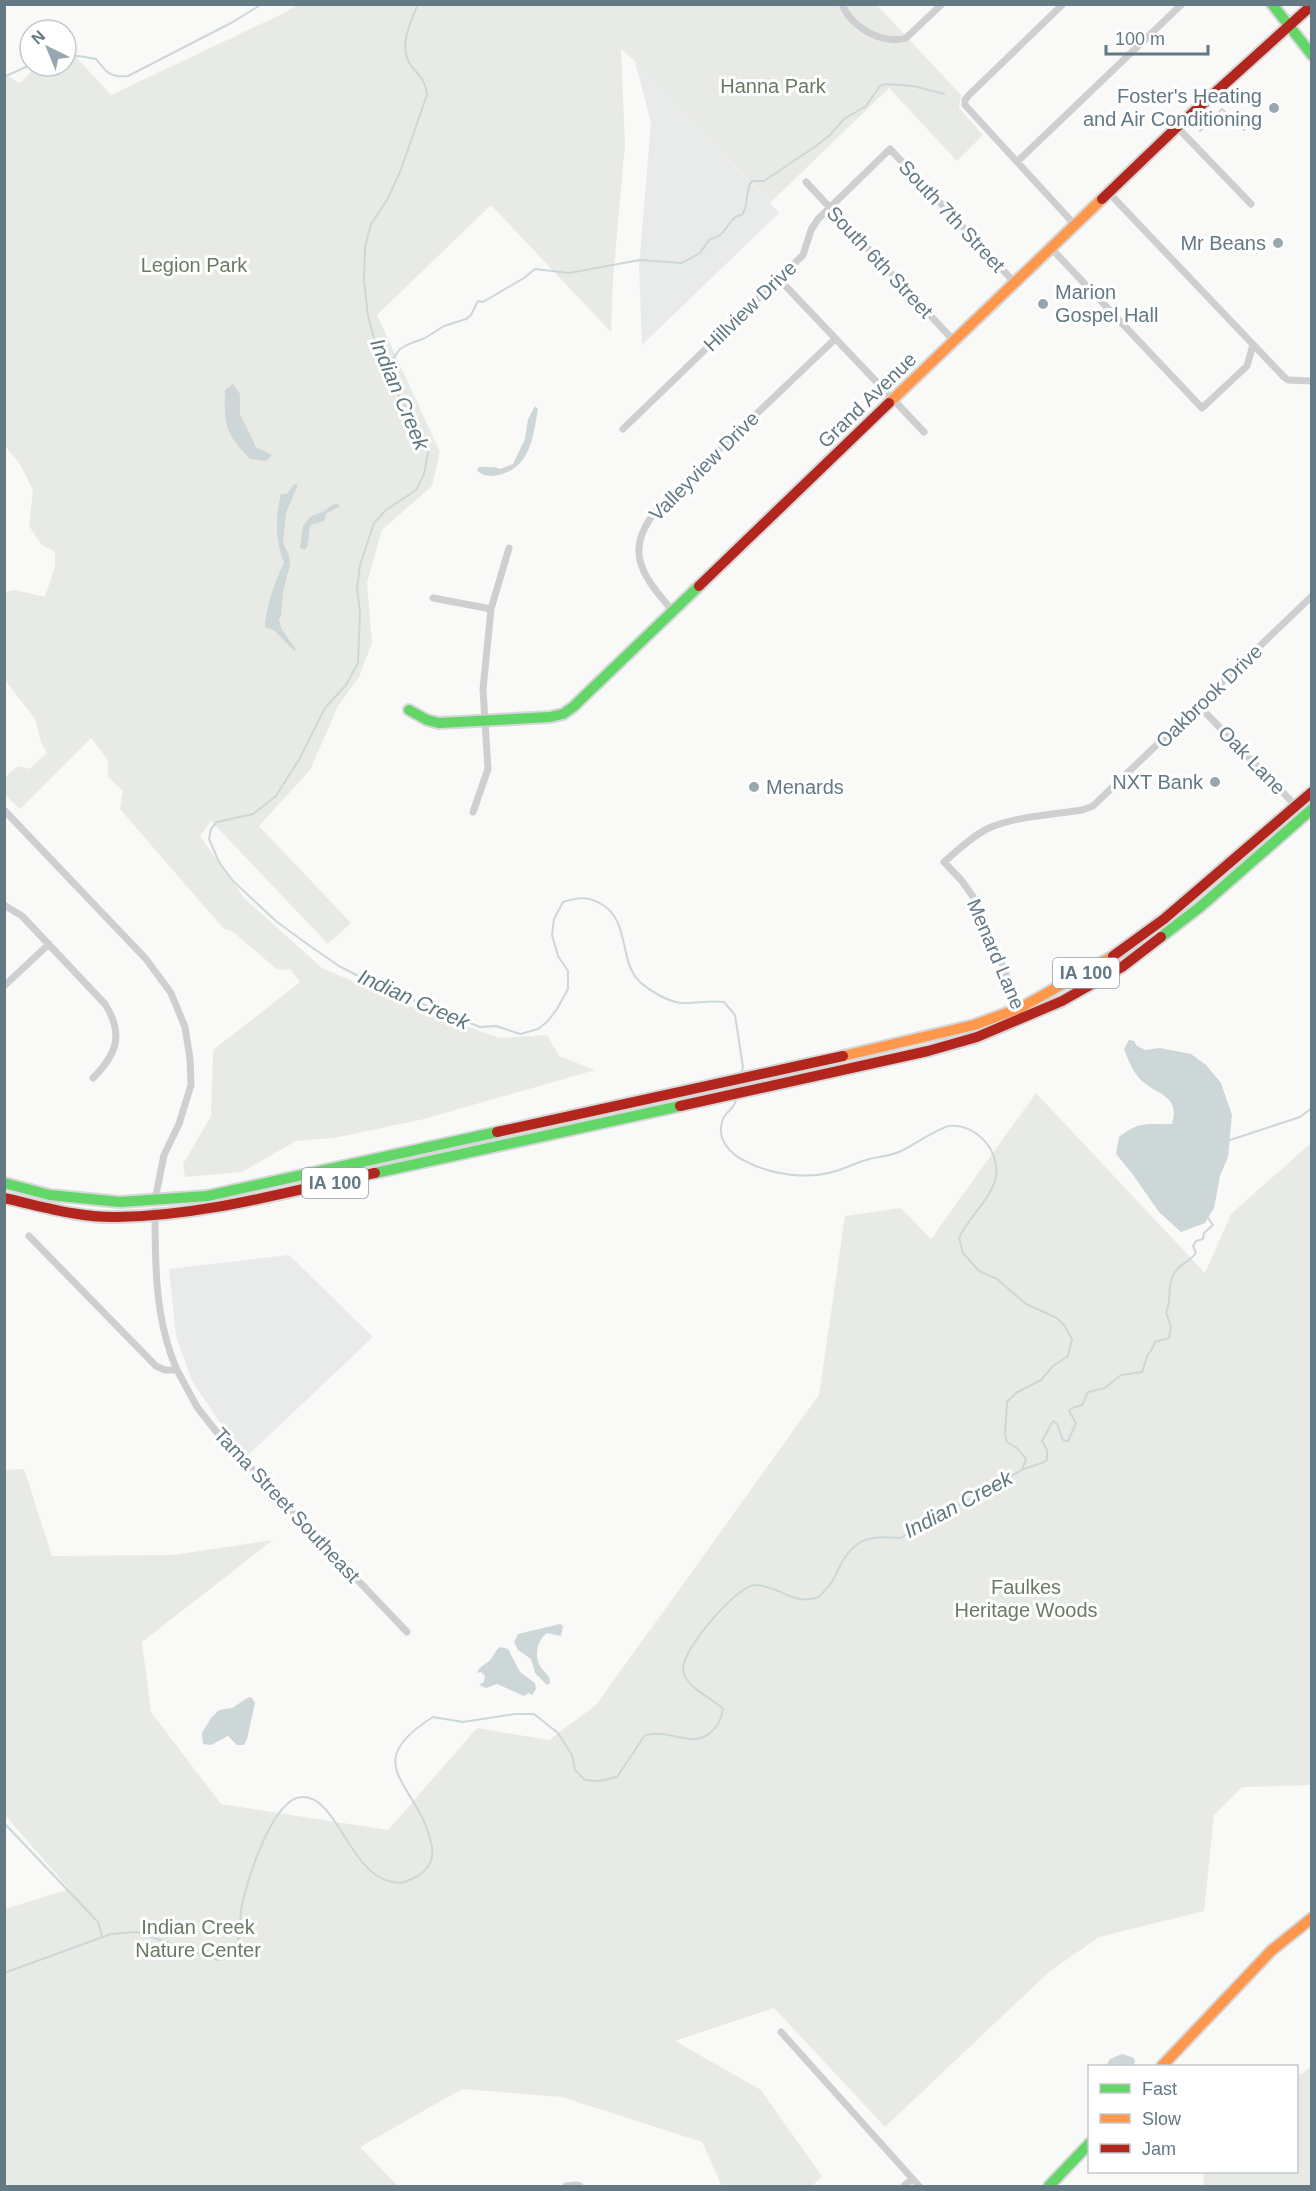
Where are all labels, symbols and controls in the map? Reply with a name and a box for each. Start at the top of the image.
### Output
north arrow [18,18,78,78]
scale bar [1106,18,1208,56]
text: N [28,27,48,48]
text: 100 m [1115,29,1165,49]
park label: Hanna Park [720,75,827,97]
place label: Foster's Heating and Air Conditioning [1083,85,1262,130]
marker: Foster's Heating and Air Conditioning [1267,101,1281,115]
street label: South 7th Street [895,156,1010,277]
street label: South 6th Street [823,202,938,323]
place label: Mr Beans [1180,232,1266,254]
marker: Mr Beans [1271,236,1285,250]
park label: Legion Park [141,254,248,276]
street label: Hillview Drive [699,256,801,356]
place label: Marion Gospel Hall [1055,281,1158,326]
marker: Marion Gospel Hall [1036,297,1050,311]
water label: Indian Creek [366,335,434,455]
street label: Grand Avenue [813,348,921,452]
street label: Valleyview Drive [645,407,763,525]
street label: Oakbrook Drive [1151,640,1267,752]
street label: Oak Lane [1214,721,1290,799]
place label: NXT Bank [1112,771,1204,793]
marker: NXT Bank [1208,775,1222,789]
place label: Menards [766,776,844,798]
marker: Menards [747,780,761,794]
street label: Menard Lane [963,895,1029,1013]
road number: IA 100 [1053,958,1119,988]
water label: Indian Creek [355,964,474,1034]
road number: IA 100 [302,1168,368,1198]
street label: Tama Street Southeast [210,1423,365,1587]
water label: Indian Creek [900,1465,1017,1542]
park label: Faulkes Heritage Woods [954,1576,1098,1621]
park label: Indian Creek Nature Center [135,1916,261,1961]
legend [1088,2065,1298,2173]
text: Fast [1142,2079,1177,2099]
text: Slow [1142,2109,1182,2129]
text: Jam [1142,2139,1176,2159]

